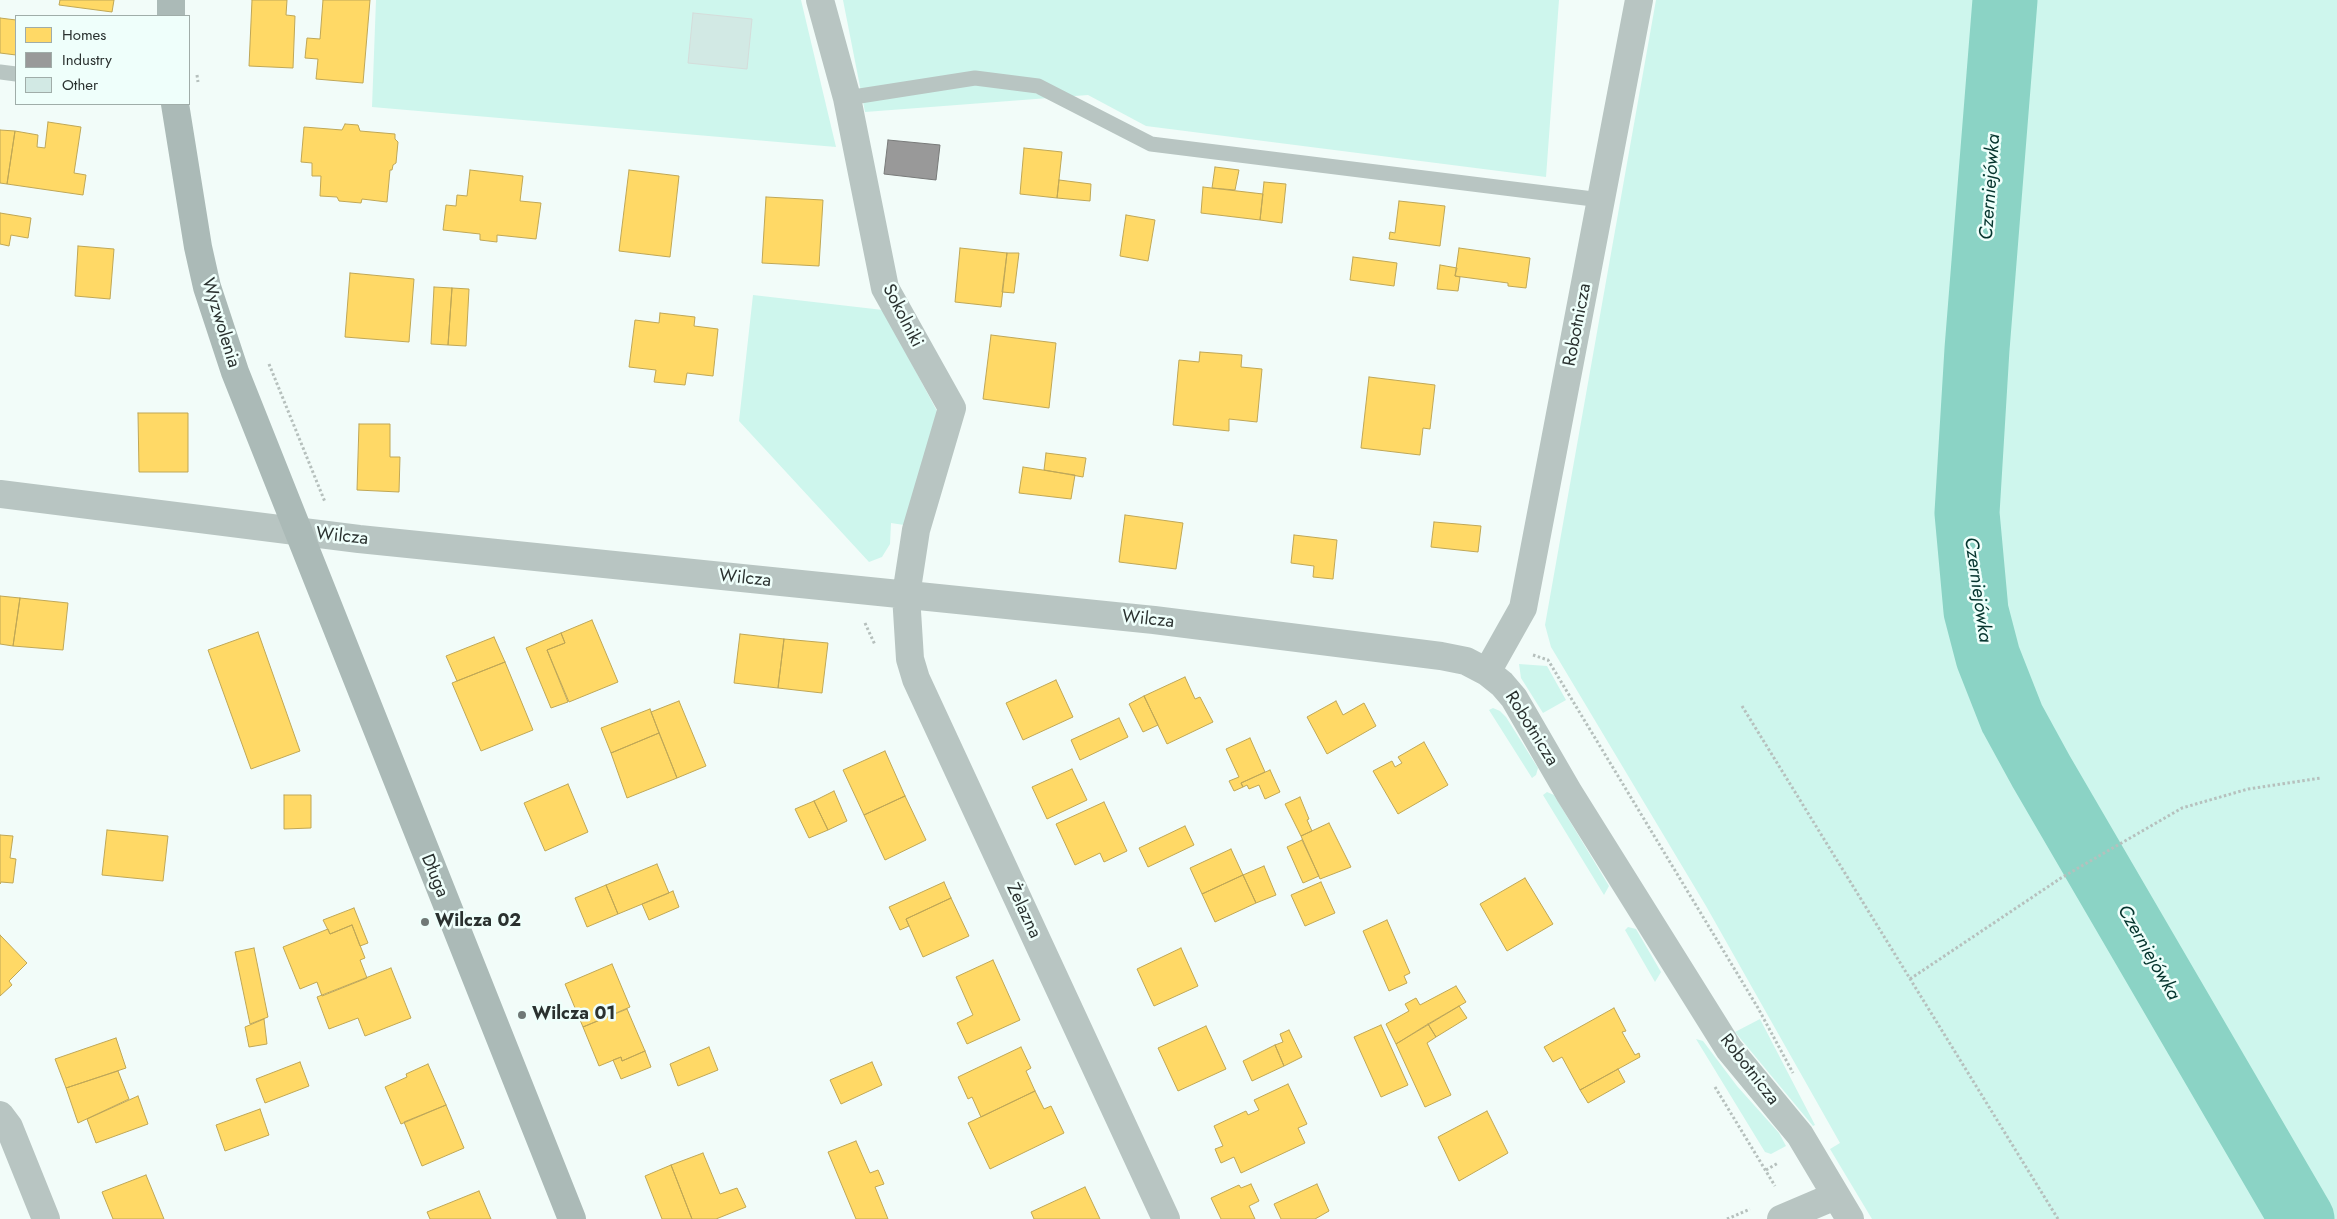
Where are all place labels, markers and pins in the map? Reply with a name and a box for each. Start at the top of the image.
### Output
place label: Wilcza 02 [435,911,521,933]
marker: Wilcza 02 [419,916,431,928]
place label: Wilcza 01 [532,1004,615,1026]
marker: Wilcza 01 [516,1009,528,1021]

